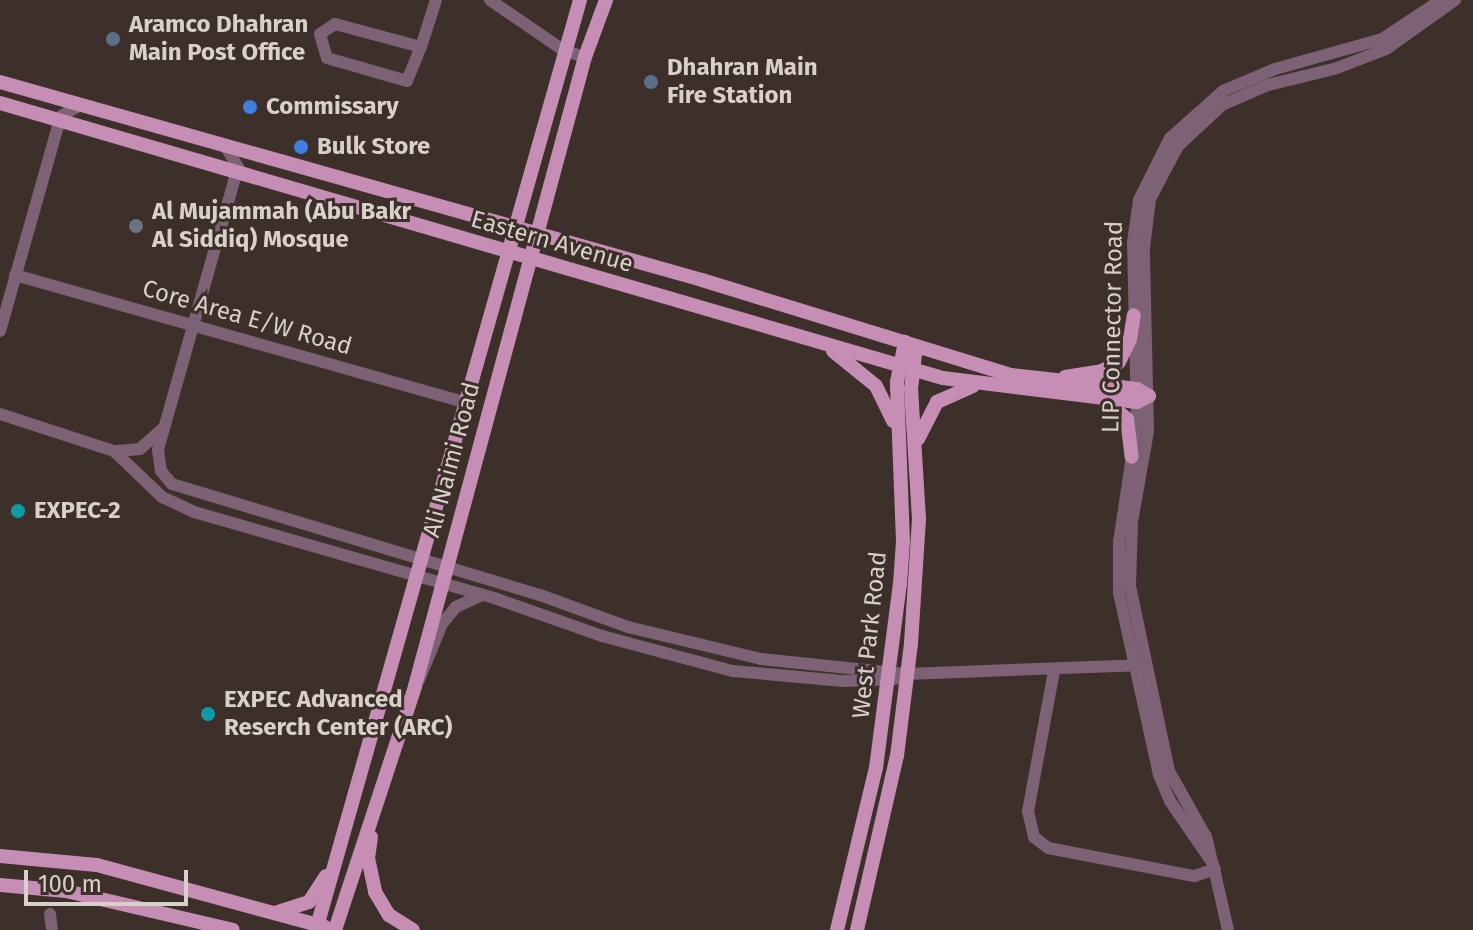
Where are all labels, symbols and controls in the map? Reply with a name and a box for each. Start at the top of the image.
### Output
place label: Aramco Dhahran Main Post Office [129,11,308,67]
marker: Aramco Dhahran Main Post Office [104,30,122,48]
place label: Dhahran Main Fire Station [667,54,818,110]
marker: Dhahran Main Fire Station [642,73,660,91]
place label: Commissary [266,93,399,121]
marker: Commissary [241,98,259,116]
place label: Bulk Store [317,133,430,161]
marker: Bulk Store [292,138,310,156]
place label: Al Mujammah (Abu Bakr Al Siddiq) Mosque [152,198,411,254]
street label: Eastern Avenue [468,205,636,279]
marker: Al Mujammah (Abu Bakr Al Siddiq) Mosque [127,217,145,235]
street label: LIP Connector Road [1097,221,1129,433]
street label: Core Area E/W Road [139,274,355,362]
street label: Ali Naimi Road [417,379,487,541]
place label: EXPEC-2 [34,497,121,525]
marker: EXPEC-2 [9,502,27,520]
street label: West Park Road [847,550,893,720]
place label: EXPEC Advanced Reserch Center (ARC) [224,686,452,742]
marker: EXPEC Advanced Reserch Center (ARC) [199,705,217,723]
scale bar [28,854,192,904]
text: 100 m [38,870,102,898]

